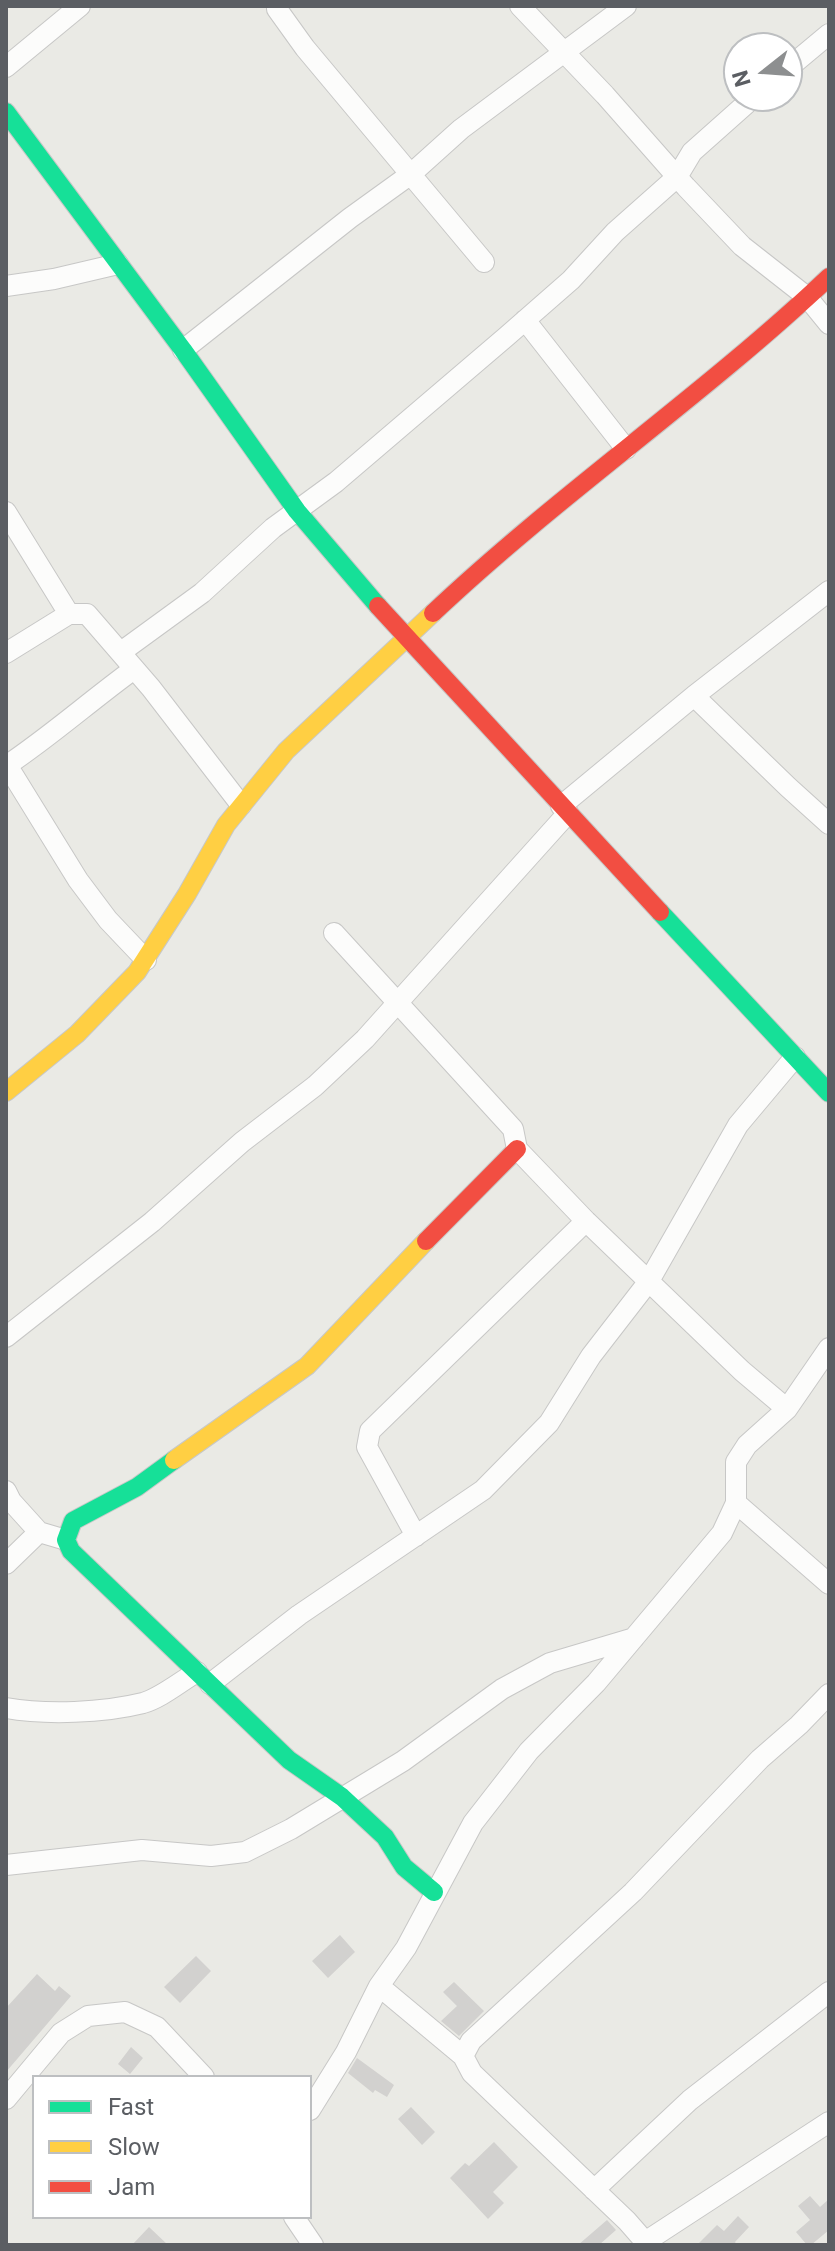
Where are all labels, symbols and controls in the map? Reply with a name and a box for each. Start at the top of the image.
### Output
north arrow [723,32,803,112]
text: N [727,67,756,90]
legend [32,2075,312,2219]
text: Fast [108,2093,154,2121]
text: Slow [108,2133,160,2161]
text: Jam [108,2173,155,2201]

